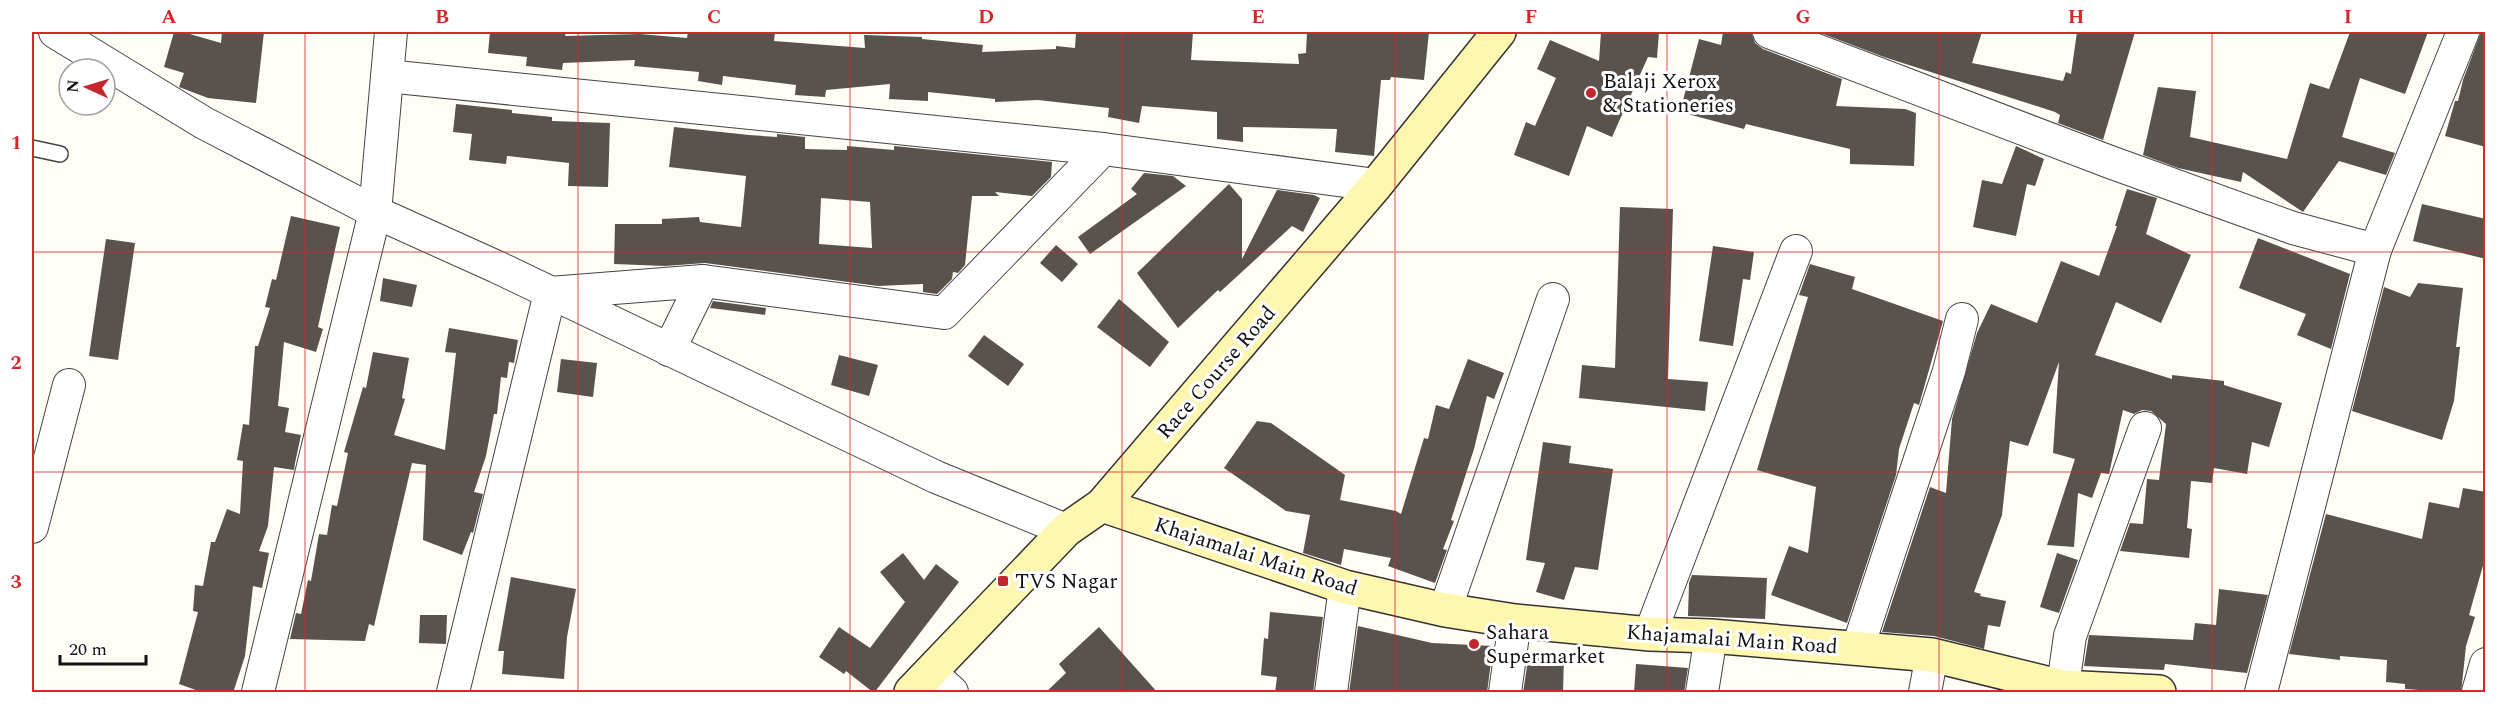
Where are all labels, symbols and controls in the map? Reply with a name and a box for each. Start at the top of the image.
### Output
text: A [161,2,177,32]
text: B [435,2,449,32]
text: C [707,2,721,32]
text: D [978,2,994,32]
text: E [1251,2,1265,32]
text: F [1525,2,1537,32]
text: G [1795,2,1811,32]
text: H [2068,2,2084,32]
text: I [2344,2,2352,32]
north arrow [57,57,117,117]
place label: Balaji Xerox & Stationeries [1603,66,1734,122]
text: N [61,79,85,93]
marker: Balaji Xerox & Stationeries [1584,86,1598,100]
text: 1 [10,128,22,158]
street label: Race Course Road [1149,299,1284,447]
text: 2 [10,348,22,378]
street label: Khajamalai Main Road [1150,509,1361,605]
place label: TVS Nagar [1015,566,1118,598]
text: 3 [10,567,22,597]
marker: TVS Nagar [996,574,1010,588]
place label: Sahara Supermarket [1486,617,1605,673]
street label: Khajamalai Main Road [1625,617,1839,663]
scale bar [60,628,146,666]
text: 20 m [69,636,107,663]
marker: Sahara Supermarket [1467,637,1481,651]

